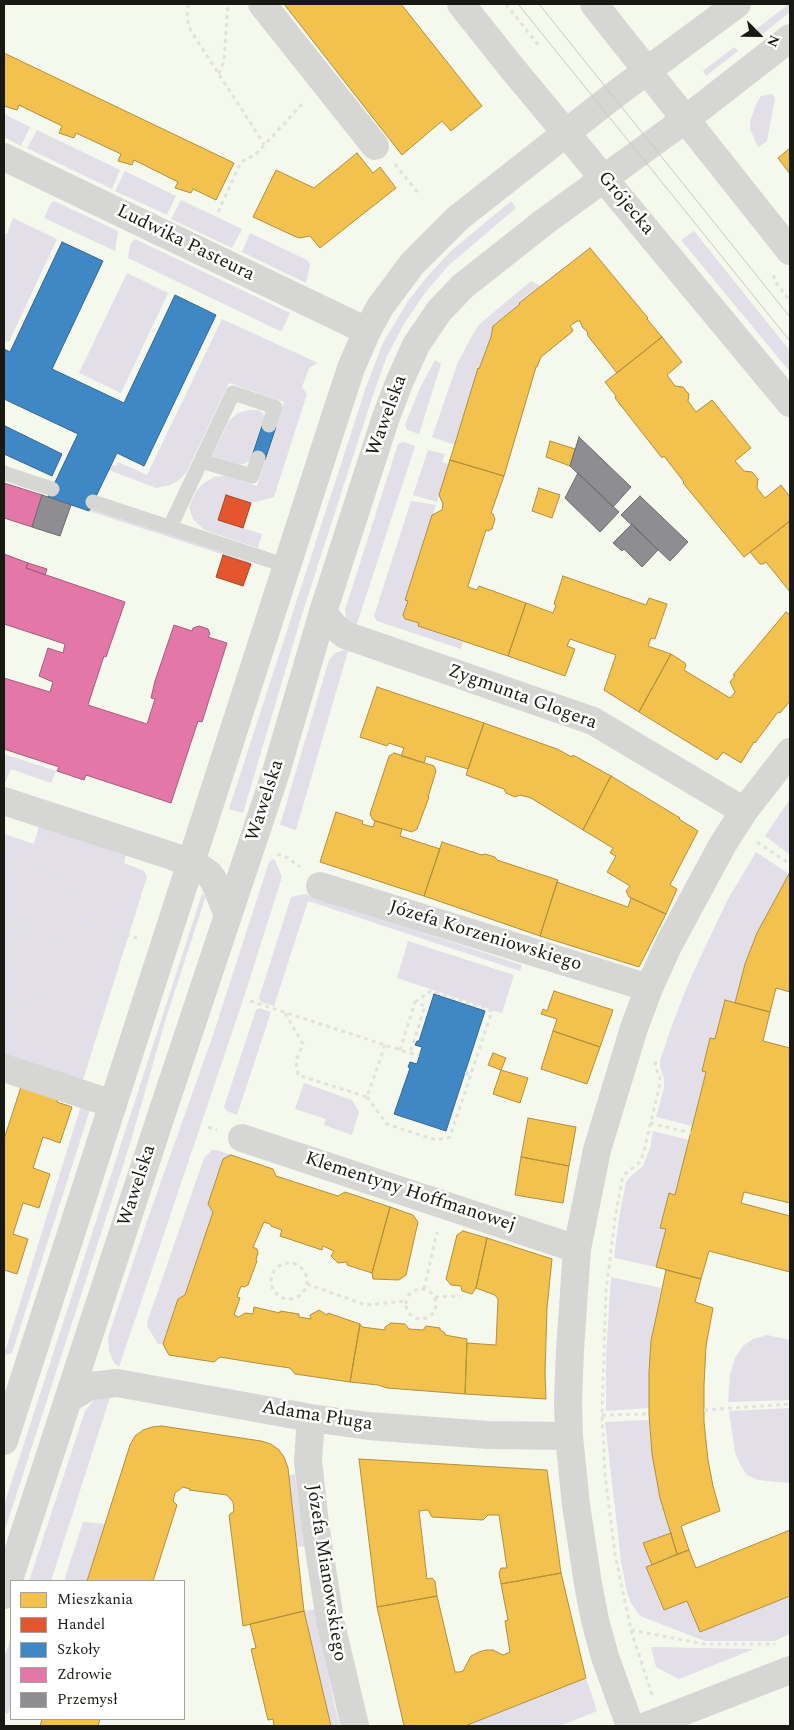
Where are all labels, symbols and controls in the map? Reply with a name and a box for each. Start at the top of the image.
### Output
north arrow [734,10,784,60]
text: N [761,32,785,50]
street label: Grójecka [592,167,658,241]
street label: Ludwika Pasteura [112,201,258,287]
street label: Wawelska [363,372,413,460]
street label: Zygmunta Glogera [444,660,600,736]
street label: Wawelska [242,757,290,845]
street label: Józefa Korzeniowskiego [386,897,584,977]
street label: Wawelska [114,1142,162,1230]
street label: Klementyny Hoffmanowej [302,1148,518,1238]
street label: Adama Pługa [260,1397,374,1437]
street label: Józefa Mianowskiego [300,1483,350,1663]
legend [10,1580,185,1720]
text: Mieszkania [57,1588,133,1611]
text: Handel [57,1613,105,1636]
text: Szkoły [57,1638,100,1661]
text: Zdrowie [57,1663,112,1686]
text: Przemysł [57,1688,118,1711]

